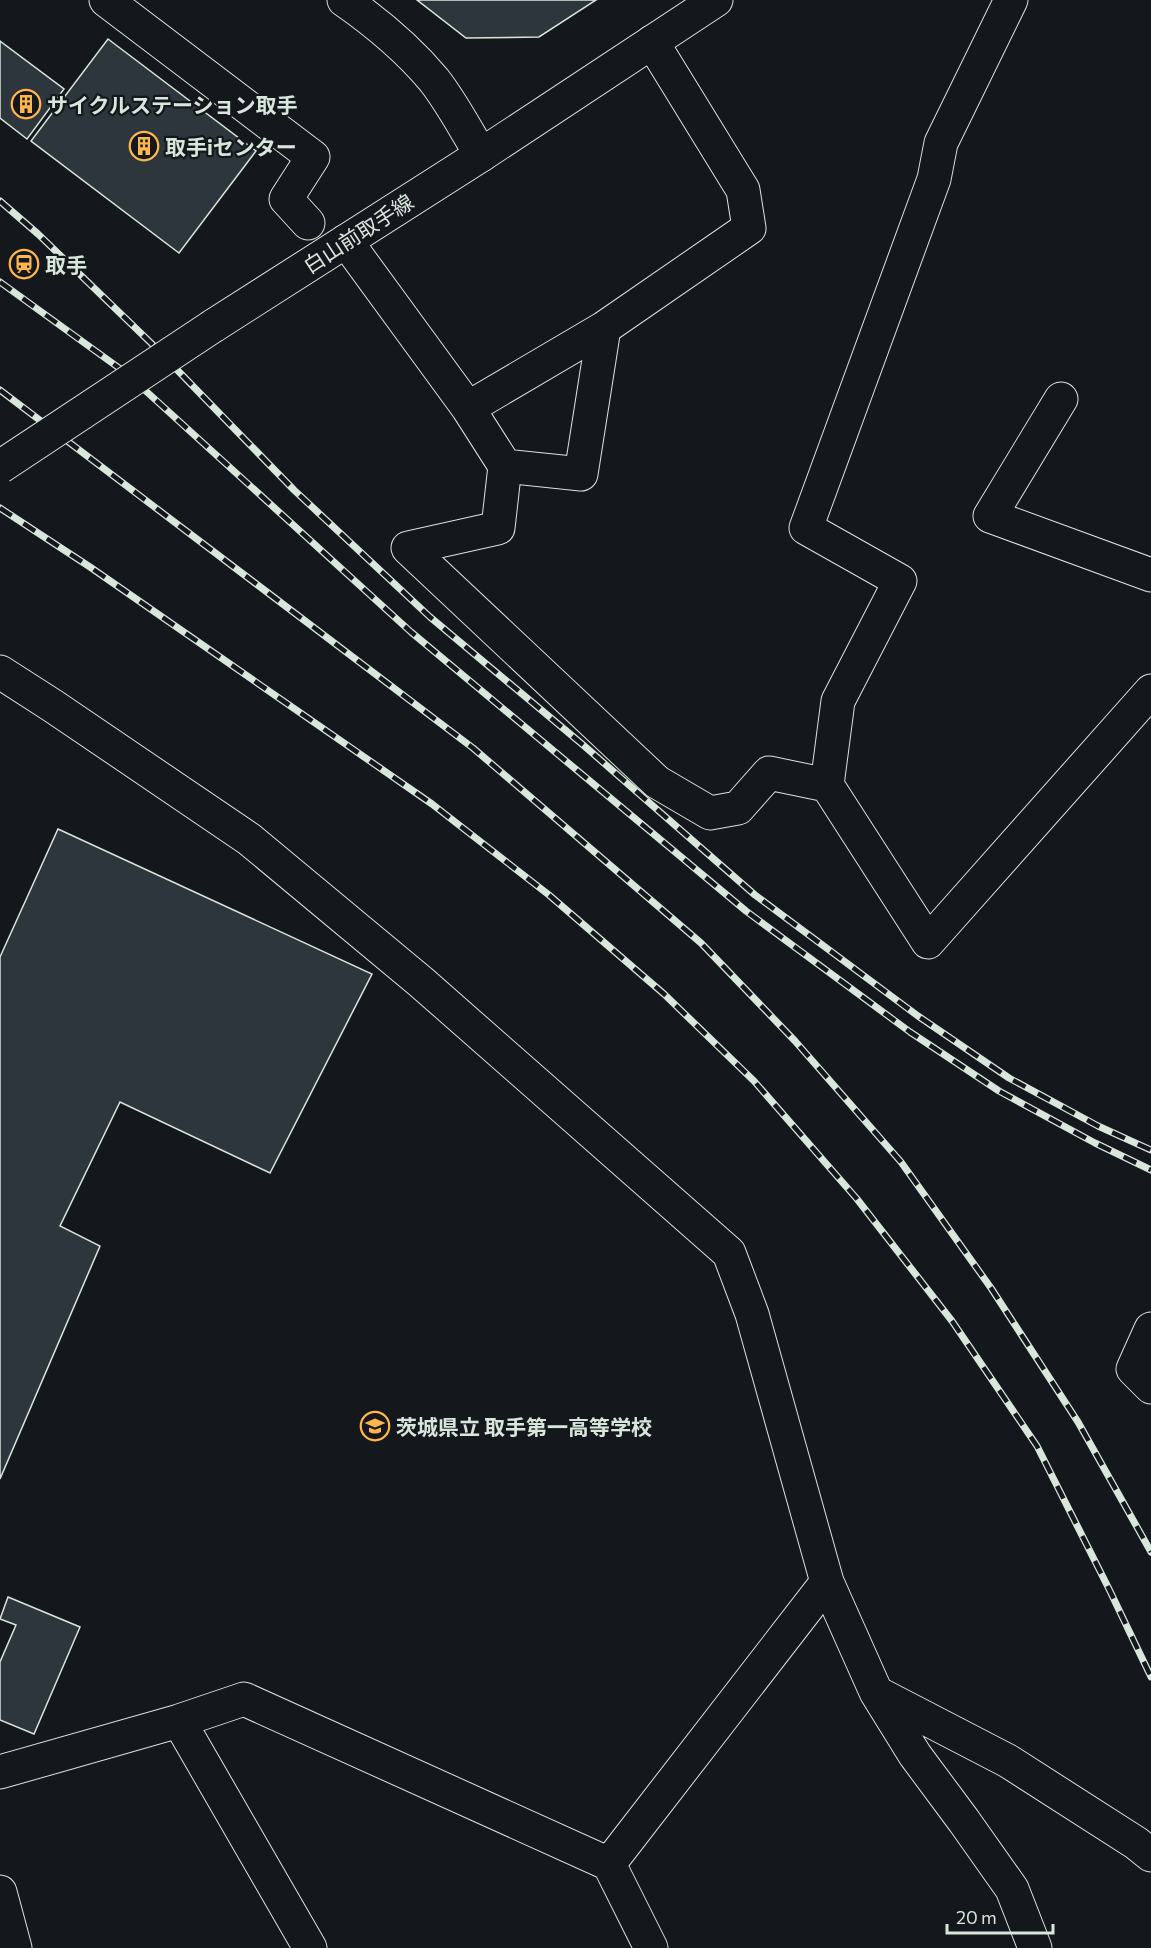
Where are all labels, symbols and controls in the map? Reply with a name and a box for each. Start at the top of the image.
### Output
building icon: サイクルステーション取手 [10,88,42,120]
place label: サイクルステーション取手 [47,92,298,117]
building icon: 取手iセンター [128,130,160,162]
place label: 取手iセンター [165,134,297,159]
street label: 白山前取手線 [298,188,418,278]
station icon: 取手 [8,248,40,280]
place label: 取手 [45,252,87,277]
school or university icon: 茨城県立 取手第一高等学校 [359,1410,391,1442]
place label: 茨城県立 取手第一高等学校 [396,1414,652,1439]
scale bar [947,1897,1054,1935]
text: 20 m [956,1906,997,1928]

